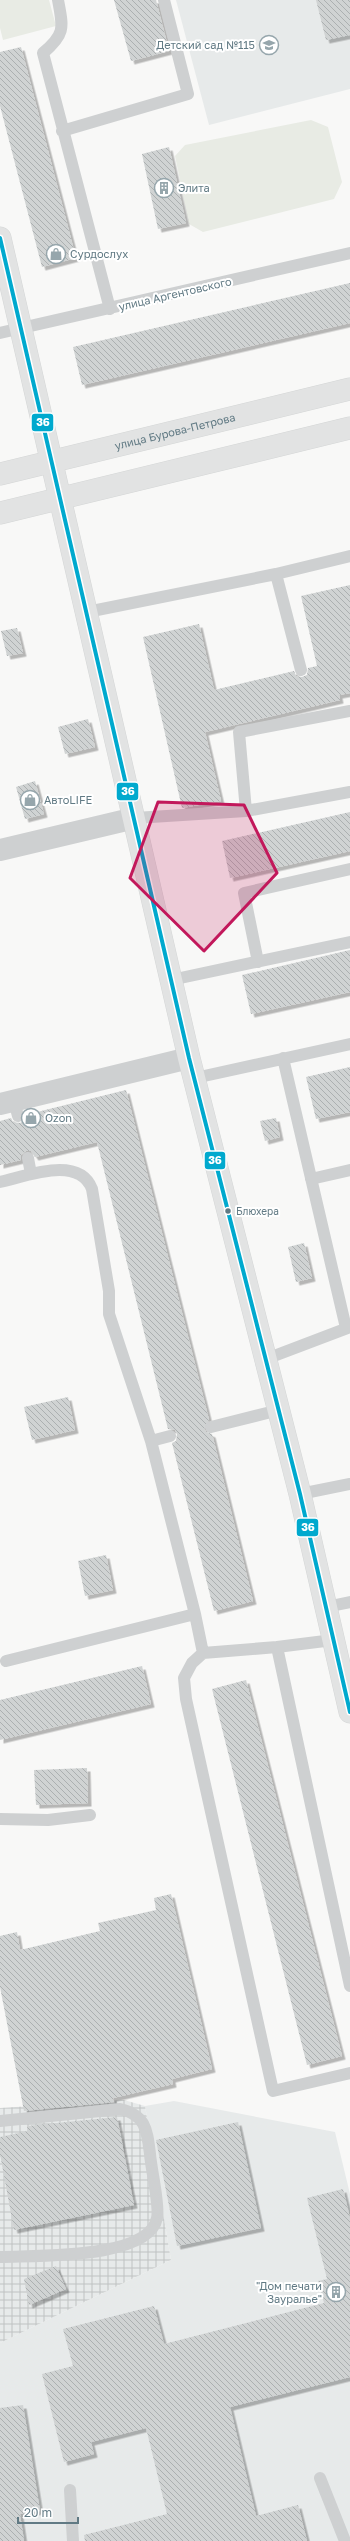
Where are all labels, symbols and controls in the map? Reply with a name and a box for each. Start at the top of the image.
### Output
school or university icon: Детский сад №115 [258,34,280,56]
place label: Детский сад №115 [156,38,255,51]
building icon: Элита [153,177,175,199]
place label: Элита [178,181,210,194]
shop icon: Сурдослух [45,243,67,265]
place label: Сурдослух [70,247,128,260]
street label: улица Аргентовского [117,274,233,313]
street label: улица Бурова-Петрова [113,410,237,452]
line badge: 36 [31,413,54,432]
text: 36 [36,415,50,428]
line badge: 36 [116,782,139,801]
text: 36 [121,784,135,797]
shop icon: АвтоLIFE [19,789,41,811]
place label: АвтоLIFE [44,793,93,806]
shop icon: Ozon [20,1107,42,1129]
place label: Ozon [45,1111,72,1124]
line badge: 36 [204,1151,226,1170]
text: 36 [208,1153,222,1166]
place label: Блюхера [236,1205,279,1217]
marker: Блюхера [223,1206,233,1216]
line badge: 36 [296,1518,319,1537]
text: 36 [301,1520,315,1533]
place label: "Дом печати Зауралье" [256,2279,322,2305]
building icon: "Дом печати Зауралье" [325,2281,347,2303]
scale bar [18,2499,78,2525]
text: 20 m [24,2505,52,2520]

